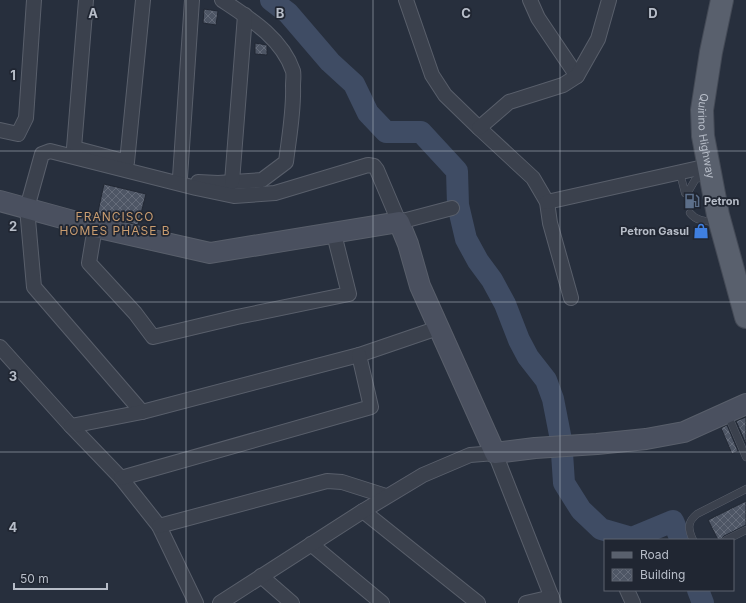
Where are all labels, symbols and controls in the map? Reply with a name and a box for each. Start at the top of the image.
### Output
text: A [88,5,98,21]
text: B [276,5,285,21]
text: C [461,5,471,21]
text: D [648,5,658,21]
text: 1 [10,67,16,83]
street label: Quirino Highway [695,92,718,180]
fuel station icon: Petron [683,192,701,210]
place label: Petron [704,194,740,208]
district label: FRANCISCO HOMES PHASE B [59,209,171,238]
text: 2 [9,218,17,234]
shop icon: Petron Gasul [692,222,710,240]
place label: Petron Gasul [620,224,689,238]
text: 3 [9,368,17,384]
text: 4 [9,519,18,535]
legend [604,539,734,591]
text: Road [640,547,669,562]
scale bar [14,565,107,591]
text: Building [640,567,685,582]
text: 50 m [20,571,49,586]

